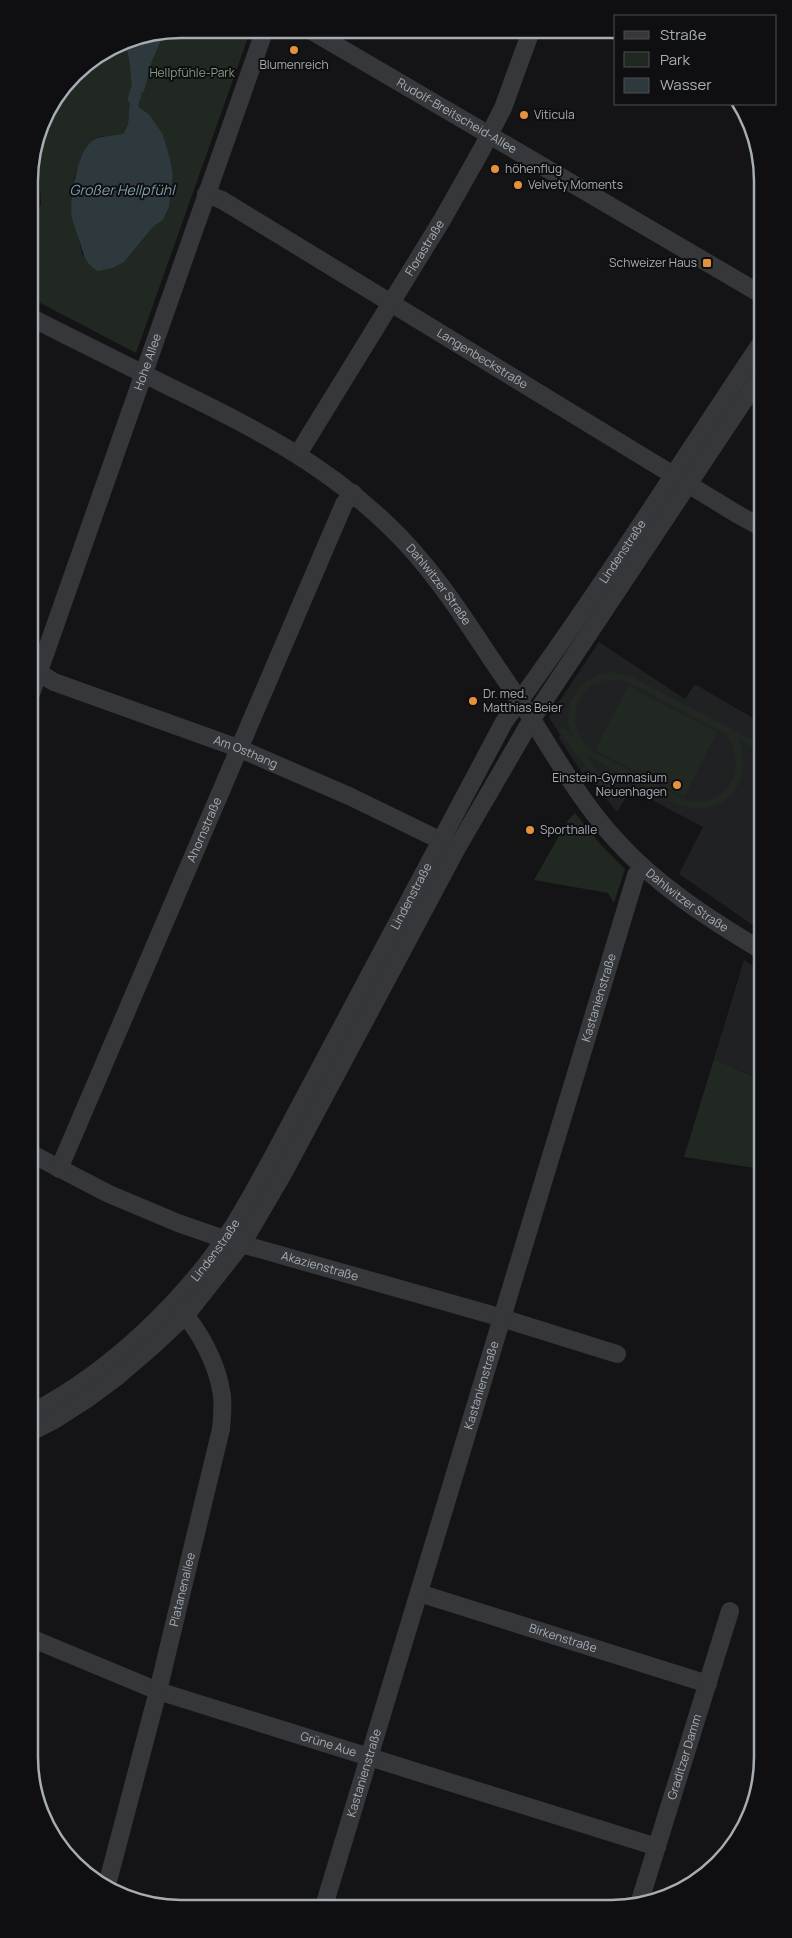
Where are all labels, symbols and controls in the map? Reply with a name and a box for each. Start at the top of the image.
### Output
legend [614,15,777,105]
text: Straße [660,24,707,45]
marker: Blumenreich [288,44,300,56]
text: Park [660,49,690,70]
place label: Blumenreich [259,56,329,73]
park label: Hellpfühle-Park [149,64,236,81]
street label: Rudolf-Breitscheid-Allee [394,74,520,157]
text: Wasser [660,74,712,95]
place label: Viticula [534,106,575,123]
marker: Viticula [518,109,530,121]
place label: höhenflug [505,160,562,177]
marker: höhenflug [489,163,501,175]
place label: Velvety Moments [528,176,623,193]
marker: Velvety Moments [512,179,524,191]
water label: Großer Hellpfühl [70,180,176,199]
street label: Florastraße [401,216,448,279]
place label: Schweizer Haus [609,254,697,271]
marker: Schweizer Haus [701,257,713,269]
street label: Langenbeckstraße [434,324,531,393]
street label: Hohe Allee [130,331,165,393]
street label: Lindenstraße [595,516,650,586]
street label: Dahlwitzer Straße [402,540,475,628]
place label: Dr. med. Matthias Beier [483,685,563,716]
marker: Dr. med. Matthias Beier [467,695,479,707]
street label: Am Osthang [211,731,281,772]
place label: Einstein-Gymnasium Neuenhagen [552,769,667,800]
marker: Einstein-Gymnasium Neuenhagen [671,779,683,791]
street label: Ahornstraße [182,794,225,865]
place label: Sporthalle [540,821,597,838]
marker: Sporthalle [524,824,536,836]
street label: Lindenstraße [386,860,436,932]
street label: Dahlwitzer Straße [642,864,732,936]
street label: Kastanienstraße [577,951,620,1044]
street label: Lindenstraße [187,1216,244,1285]
street label: Akazienstraße [279,1247,361,1285]
street label: Kastanienstraße [460,1339,503,1431]
street label: Platanenallee [165,1551,199,1628]
street label: Birkenstraße [527,1619,599,1657]
street label: Graditzer Damm [663,1712,705,1802]
street label: Grüne Aue [298,1727,359,1761]
street label: Kastanienstraße [342,1727,385,1819]

